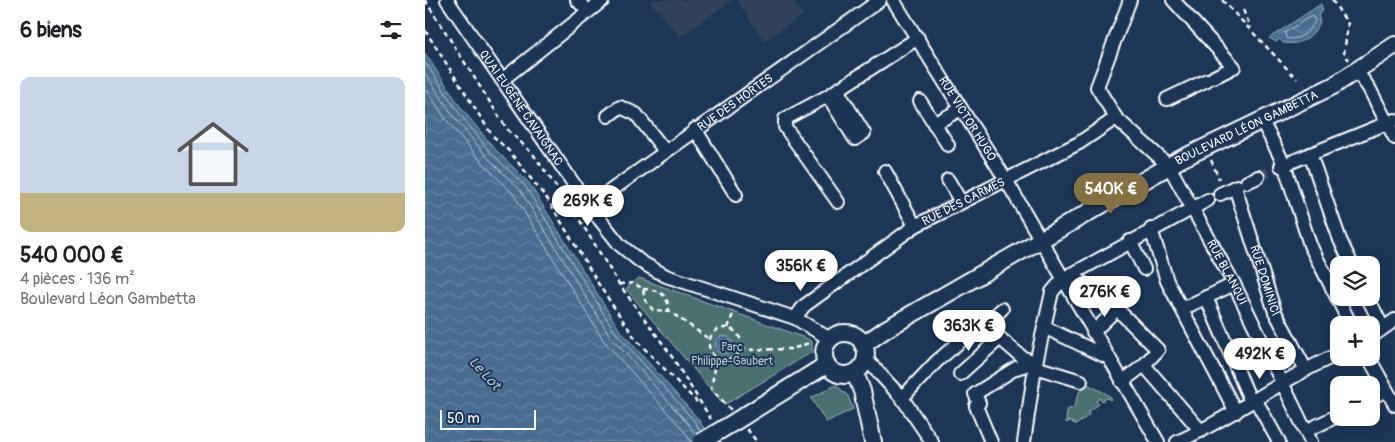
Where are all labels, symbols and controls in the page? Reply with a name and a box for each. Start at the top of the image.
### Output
icon: filters [377,16,405,44]
text: 6 biens [20,17,82,44]
street label: QUAI EUGÈNE CAVAIGNAC [476,47,566,169]
street label: RUE DES HORTES [695,71,776,135]
street label: RUE VICTOR HUGO [935,74,999,164]
street label: BOULEVARD LÉON GAMBETTA [1172,87,1321,169]
icon: home [168,109,258,199]
pin: 540K € [1070,172,1152,215]
street label: RUE DES CARMES [919,175,1008,229]
text: 540K € [1085,179,1137,199]
pin: 269K € [547,184,629,227]
text: 269K € [563,191,613,211]
street label: RUE BLANQUI [1203,237,1250,308]
text: 540 000 € [20,242,124,269]
street label: RUE DOMINICI [1246,243,1283,319]
pin: 356K € [760,250,842,292]
text: 356K € [776,256,826,276]
map controls [1330,256,1380,426]
button: layers [1330,256,1380,306]
text: 4 pièces · 136 m² [20,269,135,289]
pin: 276K € [1064,276,1146,318]
text: 276K € [1080,282,1130,302]
text: Boulevard Léon Gambetta [20,289,196,309]
pin: 363K € [928,310,1010,352]
text: 363K € [944,316,994,336]
button: + [1330,316,1380,366]
pin: 492K € [1219,338,1301,380]
park label: Parc Philippe-Gaubert [691,340,773,369]
text: 492K € [1235,344,1285,364]
water label: Le Lot [465,353,505,394]
button: − [1330,376,1380,426]
scale bar [440,407,536,430]
text: 50 m [447,410,480,427]

